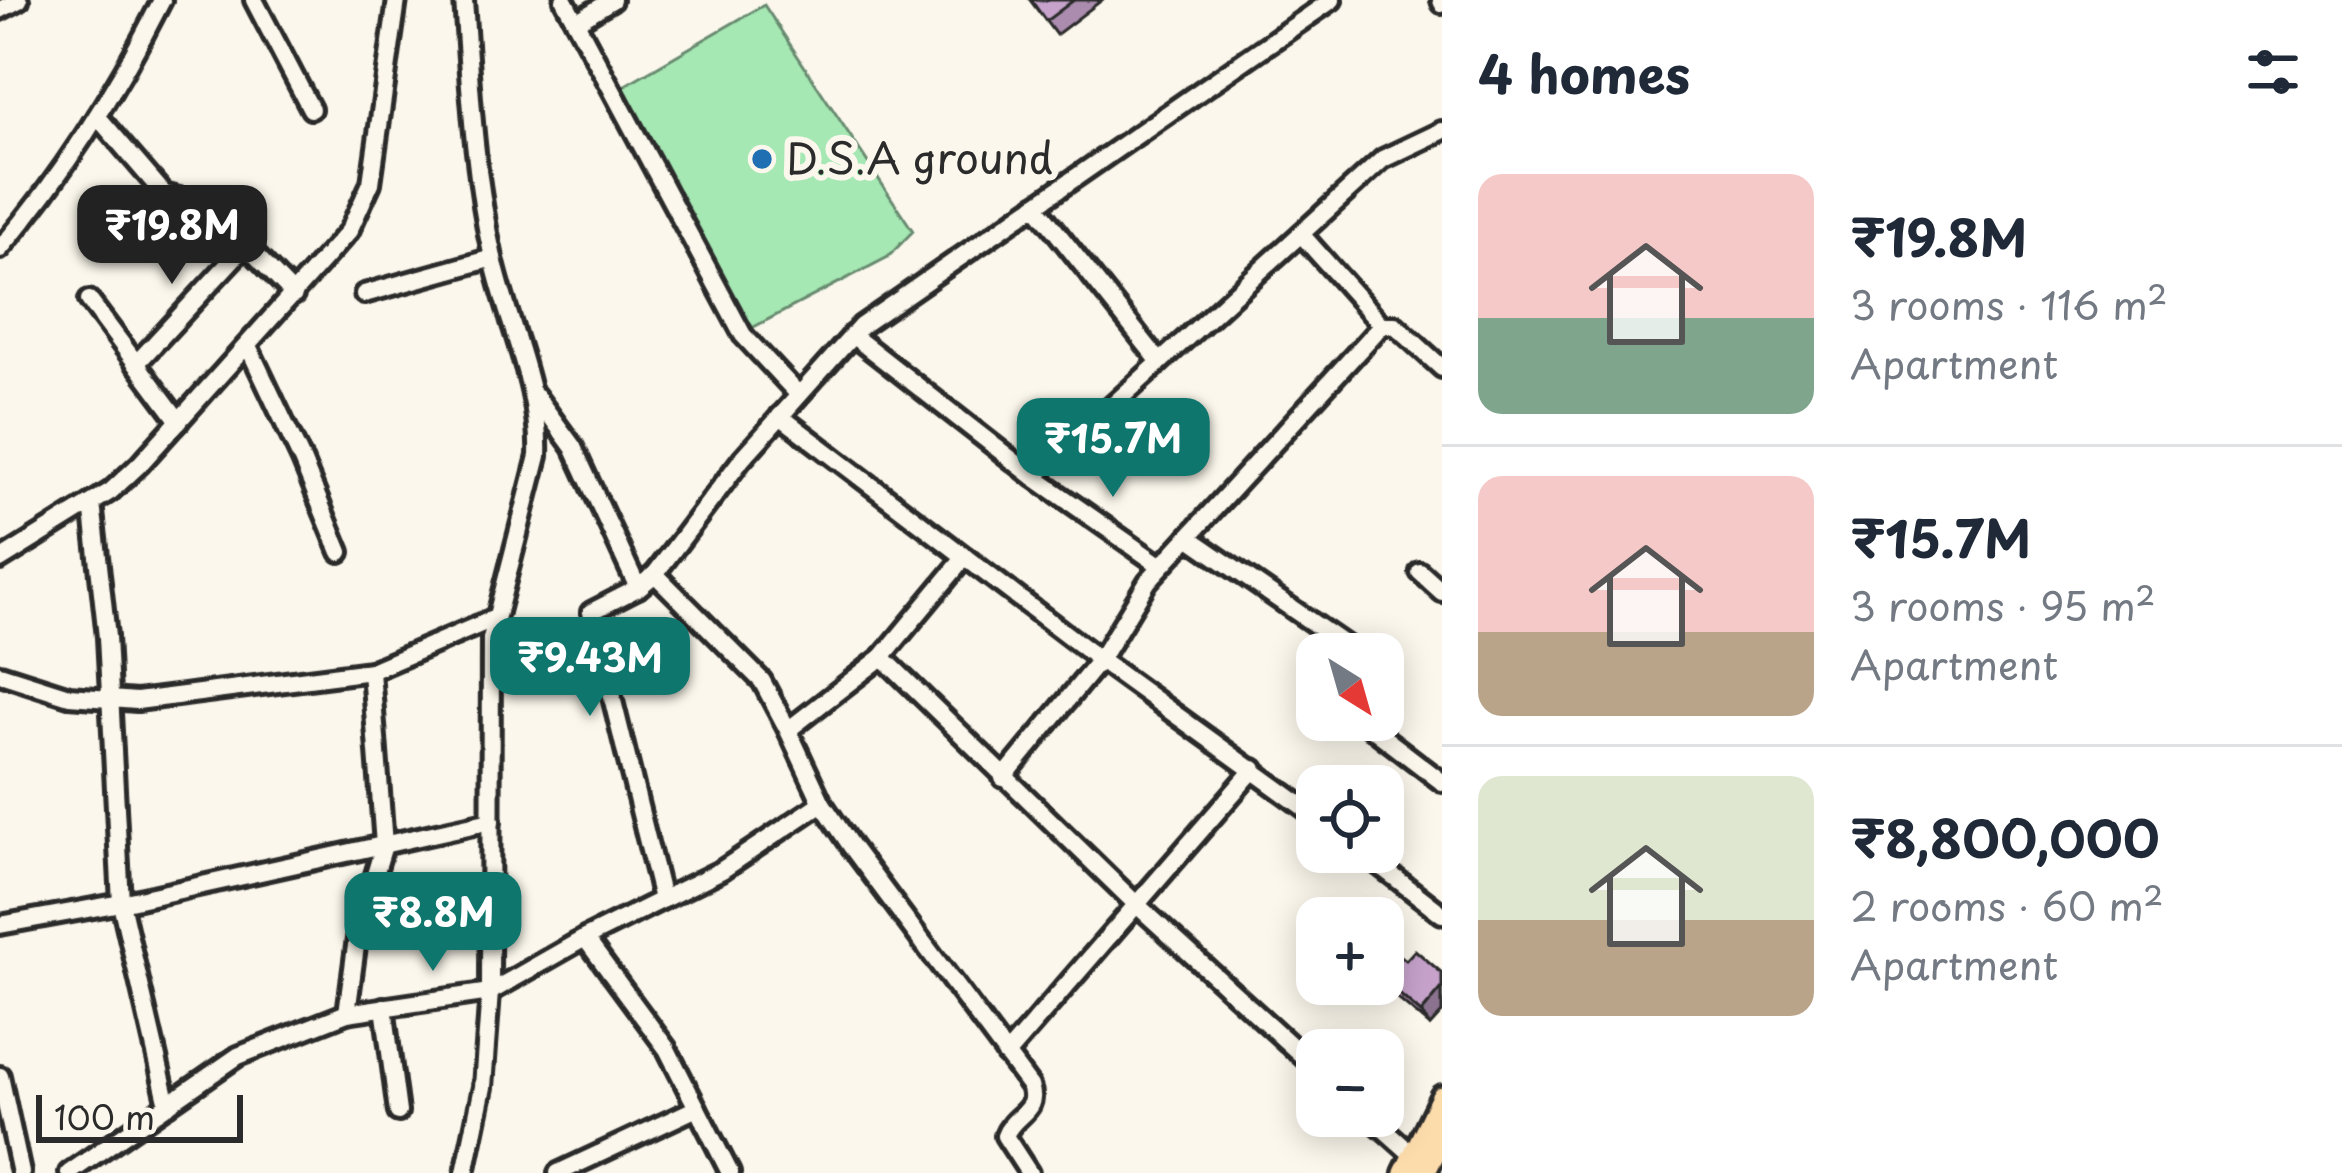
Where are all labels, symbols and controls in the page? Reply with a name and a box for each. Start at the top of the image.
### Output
text: 4 homes [1478,34,1690,111]
icon: filters [2240,39,2306,105]
place label: D.S.A ground [786,125,1053,188]
marker: D.S.A ground [749,146,775,172]
pin: ₹19.8M [74,185,270,287]
text: ₹19.8M [104,194,240,253]
text: ₹19.8M [1850,197,2027,274]
icon: home [1574,222,1718,366]
text: 3 rooms · 116 m² [1850,274,2168,333]
text: Apartment [1850,333,2058,392]
pin: ₹15.7M [1015,398,1211,500]
text: ₹15.7M [1044,407,1182,466]
text: ₹15.7M [1850,498,2031,575]
icon: home [1574,524,1718,668]
text: 3 rooms · 95 m² [1850,575,2156,634]
pin: ₹9.43M [492,617,688,719]
text: ₹9.43M [517,626,663,685]
north arrow [1296,633,1404,741]
map controls [1296,633,1404,1137]
text: Apartment [1850,634,2058,693]
button: locate [1296,765,1404,873]
text: ₹8,800,000 [1850,798,2160,875]
icon: home [1574,824,1718,968]
pin: ₹8.8M [349,872,517,974]
text: 2 rooms · 60 m² [1850,875,2164,934]
text: ₹8.8M [371,881,495,940]
button: + [1296,897,1404,1005]
text: Apartment [1850,934,2058,993]
button: − [1296,1029,1404,1137]
scale bar [36,1089,243,1142]
text: 100 m [54,1091,155,1141]

